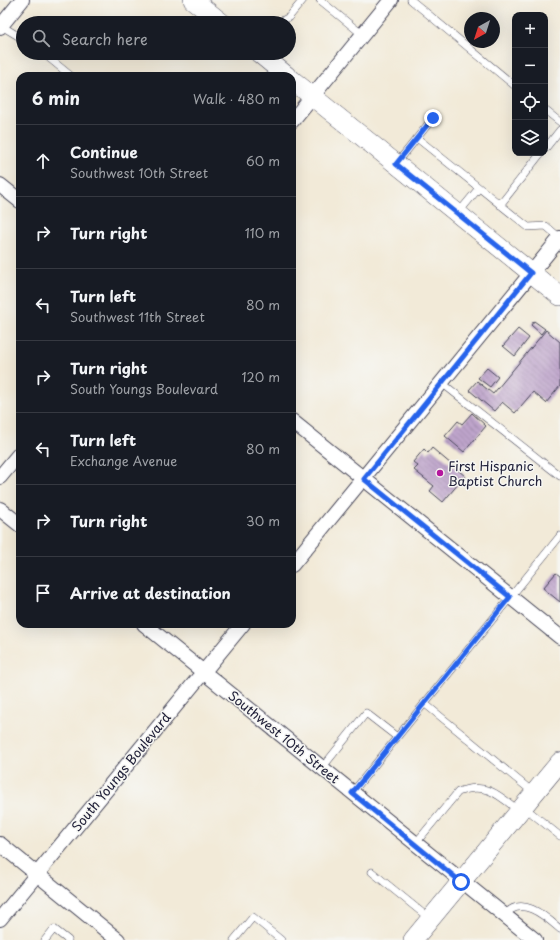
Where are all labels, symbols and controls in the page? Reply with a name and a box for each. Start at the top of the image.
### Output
north arrow [464,12,500,48]
map controls [512,12,548,156]
button: + [512,12,548,48]
search box [16,16,296,60]
icon: search [30,27,52,49]
text: Search here [62,27,148,50]
button: − [512,48,548,84]
button: locate [512,84,548,120]
text: 6 min [32,85,80,111]
text: Walk · 480 m [193,89,280,108]
route end [424,109,442,127]
button: layers [512,120,548,156]
text: Continue [70,140,138,163]
icon: ahead [32,150,54,172]
text: 60 m [246,151,280,170]
text: Southwest 10th Street [70,163,208,182]
text: Turn right [70,221,147,244]
icon: right [32,222,54,244]
text: 110 m [245,223,280,242]
text: Turn left [70,284,136,307]
icon: left [32,294,54,316]
text: 80 m [246,295,280,314]
text: Southwest 11th Street [70,307,205,326]
text: Turn right [70,356,147,379]
icon: right [32,366,54,388]
text: 120 m [241,367,280,386]
text: South Youngs Boulevard [70,379,218,398]
text: Turn left [70,428,136,451]
icon: left [32,438,54,460]
text: 80 m [246,439,280,458]
text: Exchange Avenue [70,451,177,470]
place label: First Hispanic Baptist Church [448,456,542,490]
marker: First Hispanic Baptist Church [435,468,445,478]
text: Turn right [70,509,147,532]
icon: right [32,510,54,532]
text: 30 m [246,511,280,530]
text: Arrive at destination [70,581,231,604]
icon: arrive [32,582,54,604]
street label: Southwest 10th Street [225,686,344,787]
street label: South Youngs Boulevard [67,708,175,835]
route start [452,873,470,891]

